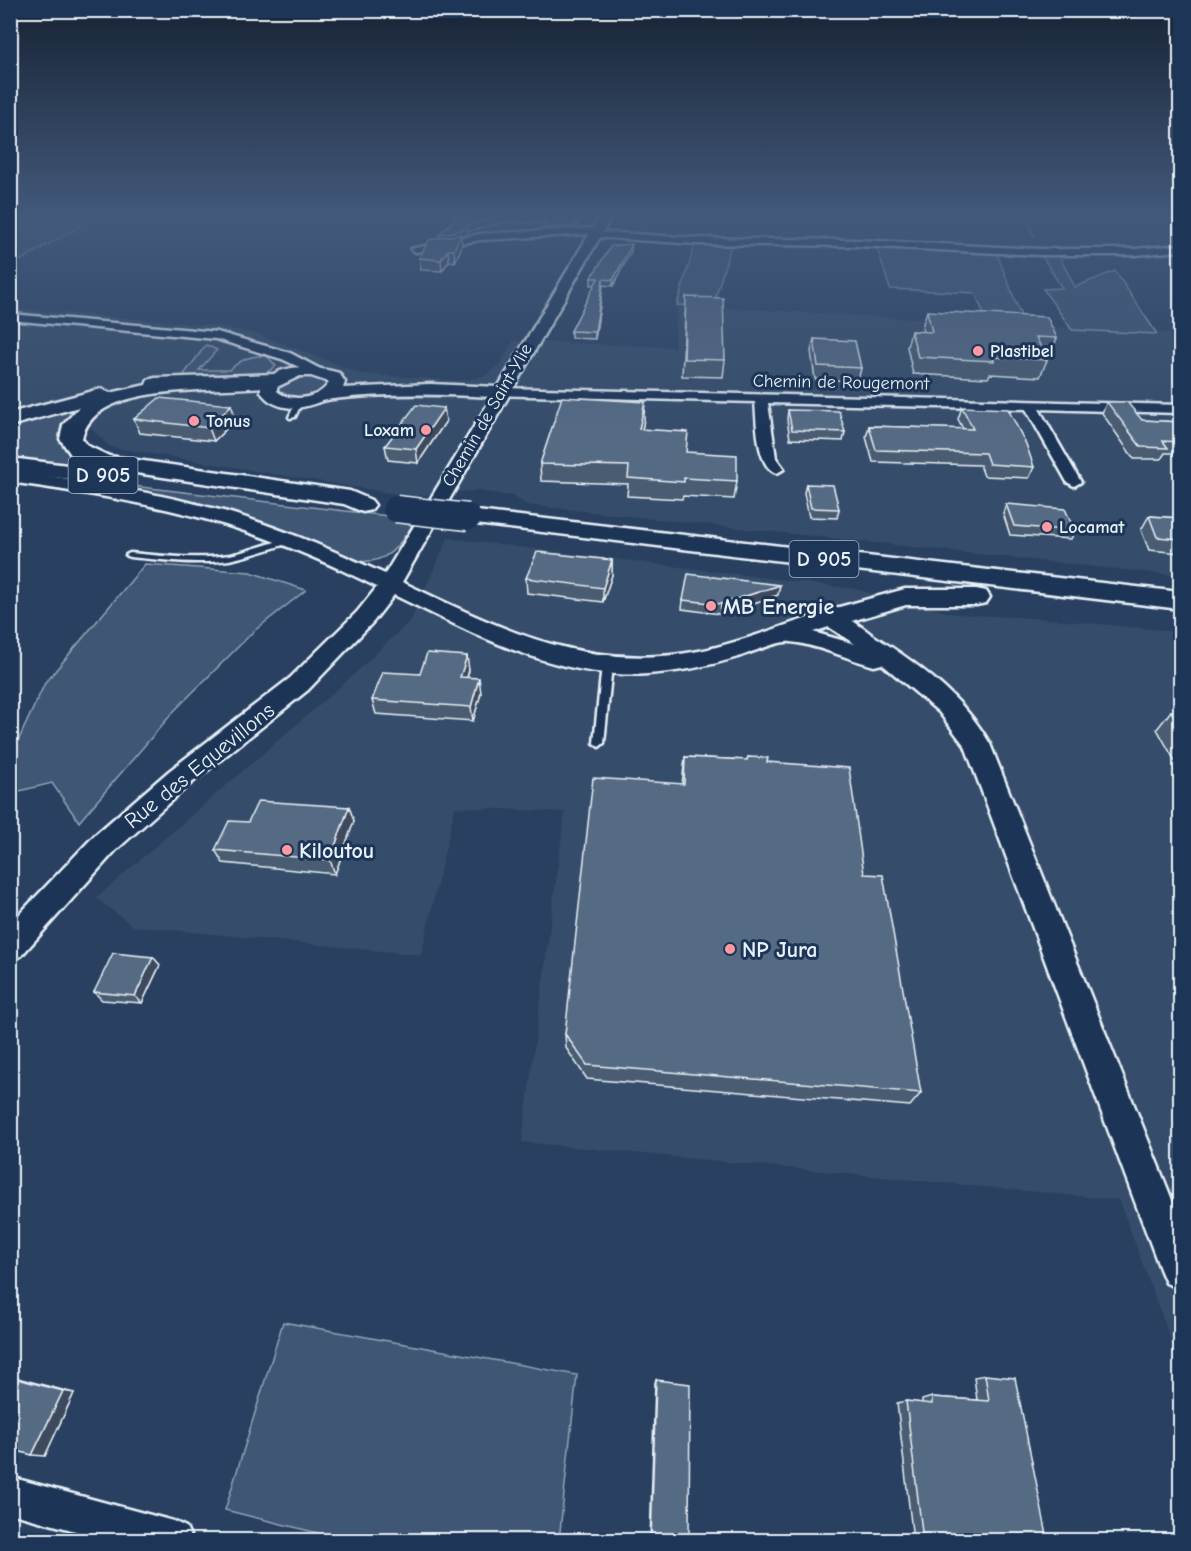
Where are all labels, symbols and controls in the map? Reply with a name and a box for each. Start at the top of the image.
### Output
street label: Chemin de Saint-Ylie [438,340,537,490]
place label: Plastibel [990,341,1054,362]
marker: Plastibel [971,344,985,358]
street label: Chemin de Rougemont [753,370,930,395]
place label: Tonus [206,411,250,432]
marker: Tonus [187,414,201,428]
place label: Loxam [364,420,414,441]
marker: Loxam [419,423,433,437]
road number: D 905 [68,457,138,493]
place label: Locamat [1059,517,1126,538]
marker: Locamat [1040,520,1054,534]
road number: D 905 [790,541,858,577]
place label: MB Energie [723,594,834,620]
marker: MB Energie [704,599,718,613]
street label: Rue des Equevillons [119,697,280,834]
place label: Kiloutou [299,838,374,864]
marker: Kiloutou [280,843,294,857]
place label: NP Jura [742,937,817,963]
marker: NP Jura [723,942,737,956]

